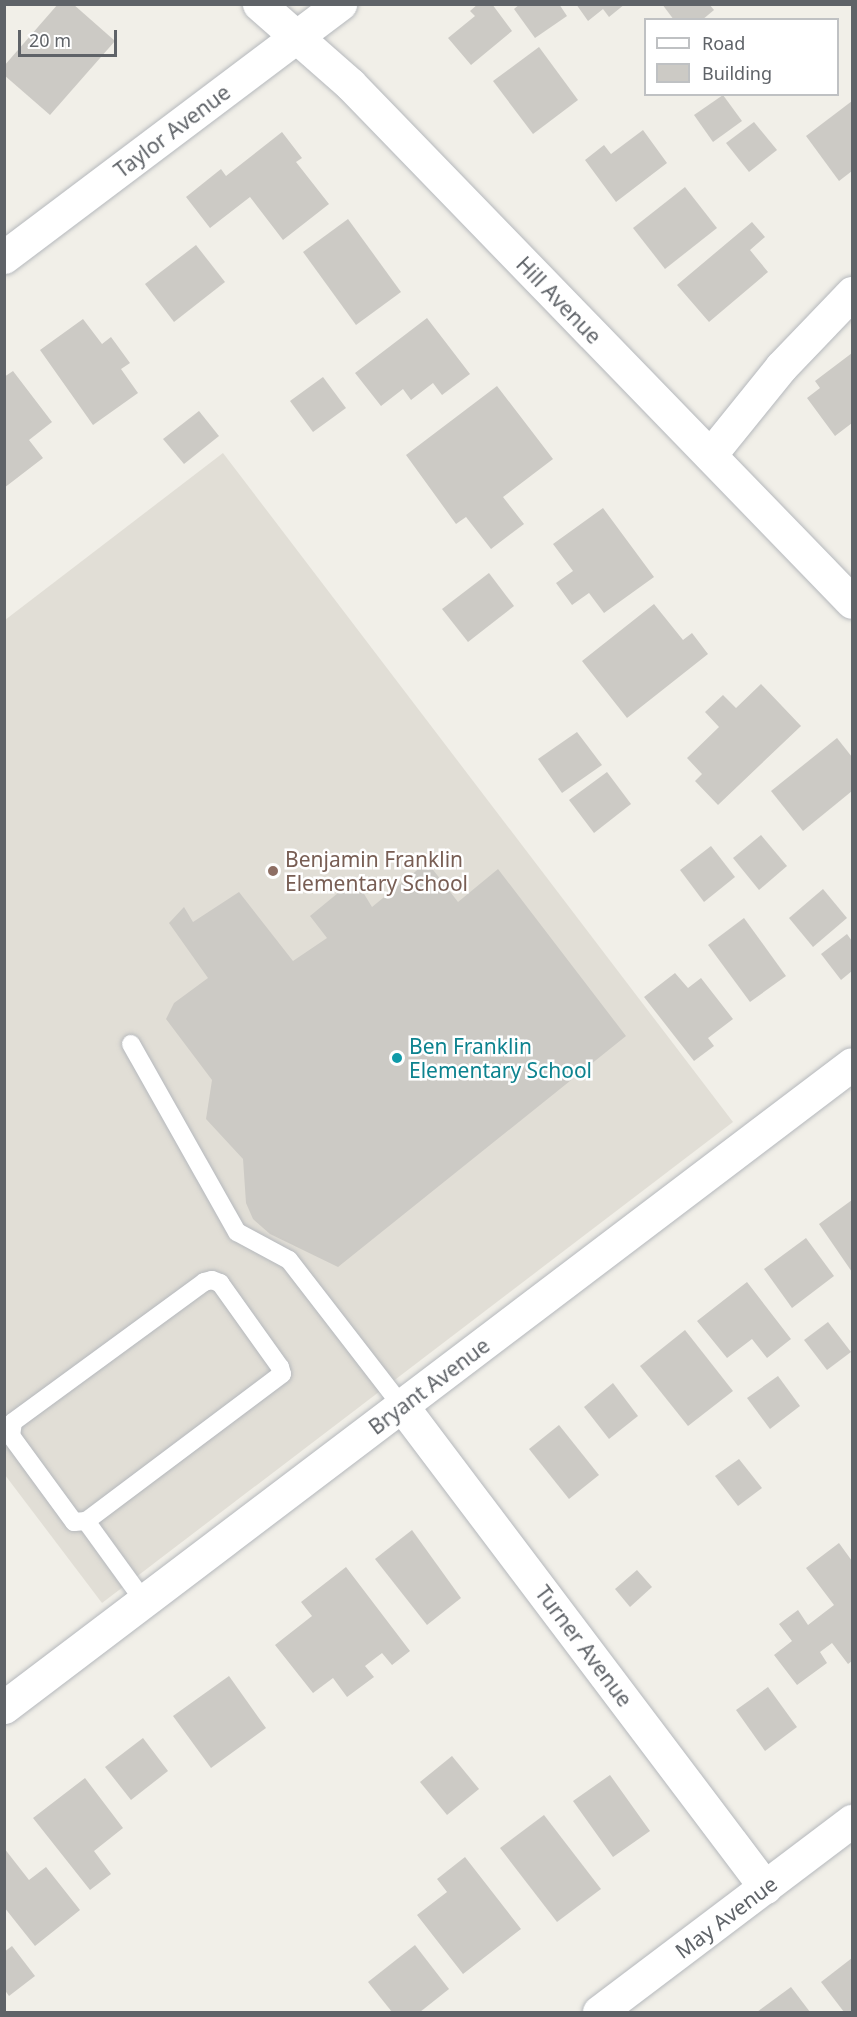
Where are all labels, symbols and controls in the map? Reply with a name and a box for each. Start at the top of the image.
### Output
scale bar [21,18,120,56]
legend [644,18,839,96]
text: 20 m [29,28,71,52]
text: Road [702,31,745,55]
text: Building [702,61,772,85]
street label: Taylor Avenue [109,79,235,183]
street label: Hill Avenue [511,251,607,349]
place label: Benjamin Franklin Elementary School [285,846,468,896]
marker: Benjamin Franklin Elementary School [266,864,280,878]
place label: Ben Franklin Elementary School [409,1033,592,1083]
marker: Ben Franklin Elementary School [390,1051,404,1065]
street label: Bryant Avenue [364,1332,494,1440]
street label: Turner Avenue [530,1581,638,1711]
street label: May Avenue [670,1871,782,1963]

